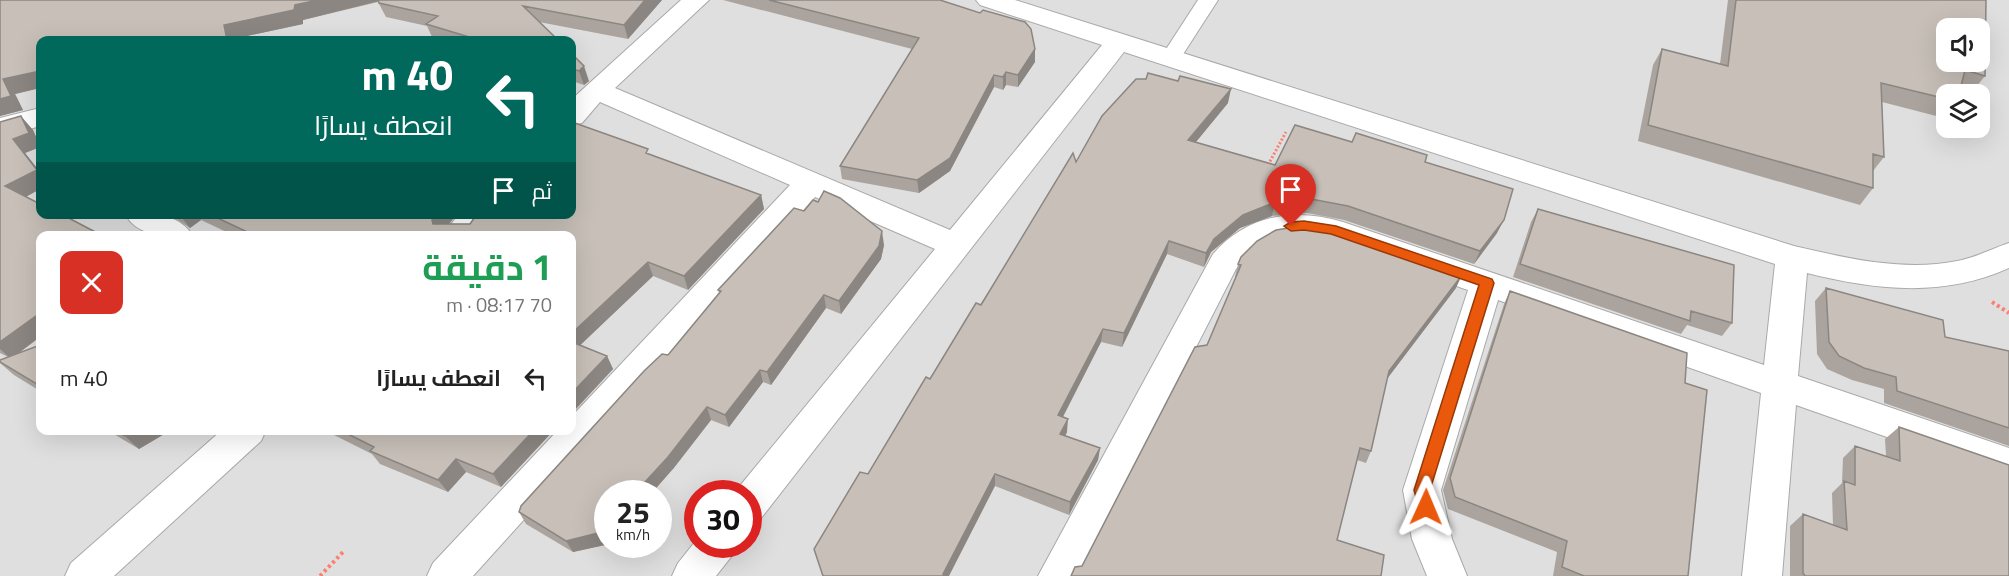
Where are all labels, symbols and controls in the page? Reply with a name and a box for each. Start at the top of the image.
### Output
map controls [1936,18,1990,138]
button: sound [1936,18,1990,72]
text: 40 m [361,42,453,106]
icon: left [474,60,552,138]
button: layers [1936,84,1990,138]
text: انعطف يسارًا [314,104,453,145]
pin [1265,164,1316,226]
icon: arrive [1274,173,1307,206]
icon: arrive [487,174,520,207]
text: ثم [532,174,552,208]
text: 1 دقيقة [422,239,552,294]
button: close [60,251,123,314]
text: 70 m · 08:17 [446,289,552,320]
text: 40 m [60,361,108,395]
text: انعطف يسارًا [376,361,501,395]
icon: left [519,362,552,395]
position arrow [1394,475,1458,539]
speed limit sign: 30 [684,480,762,558]
text: 25 [616,489,650,535]
text: km/h [616,523,650,546]

